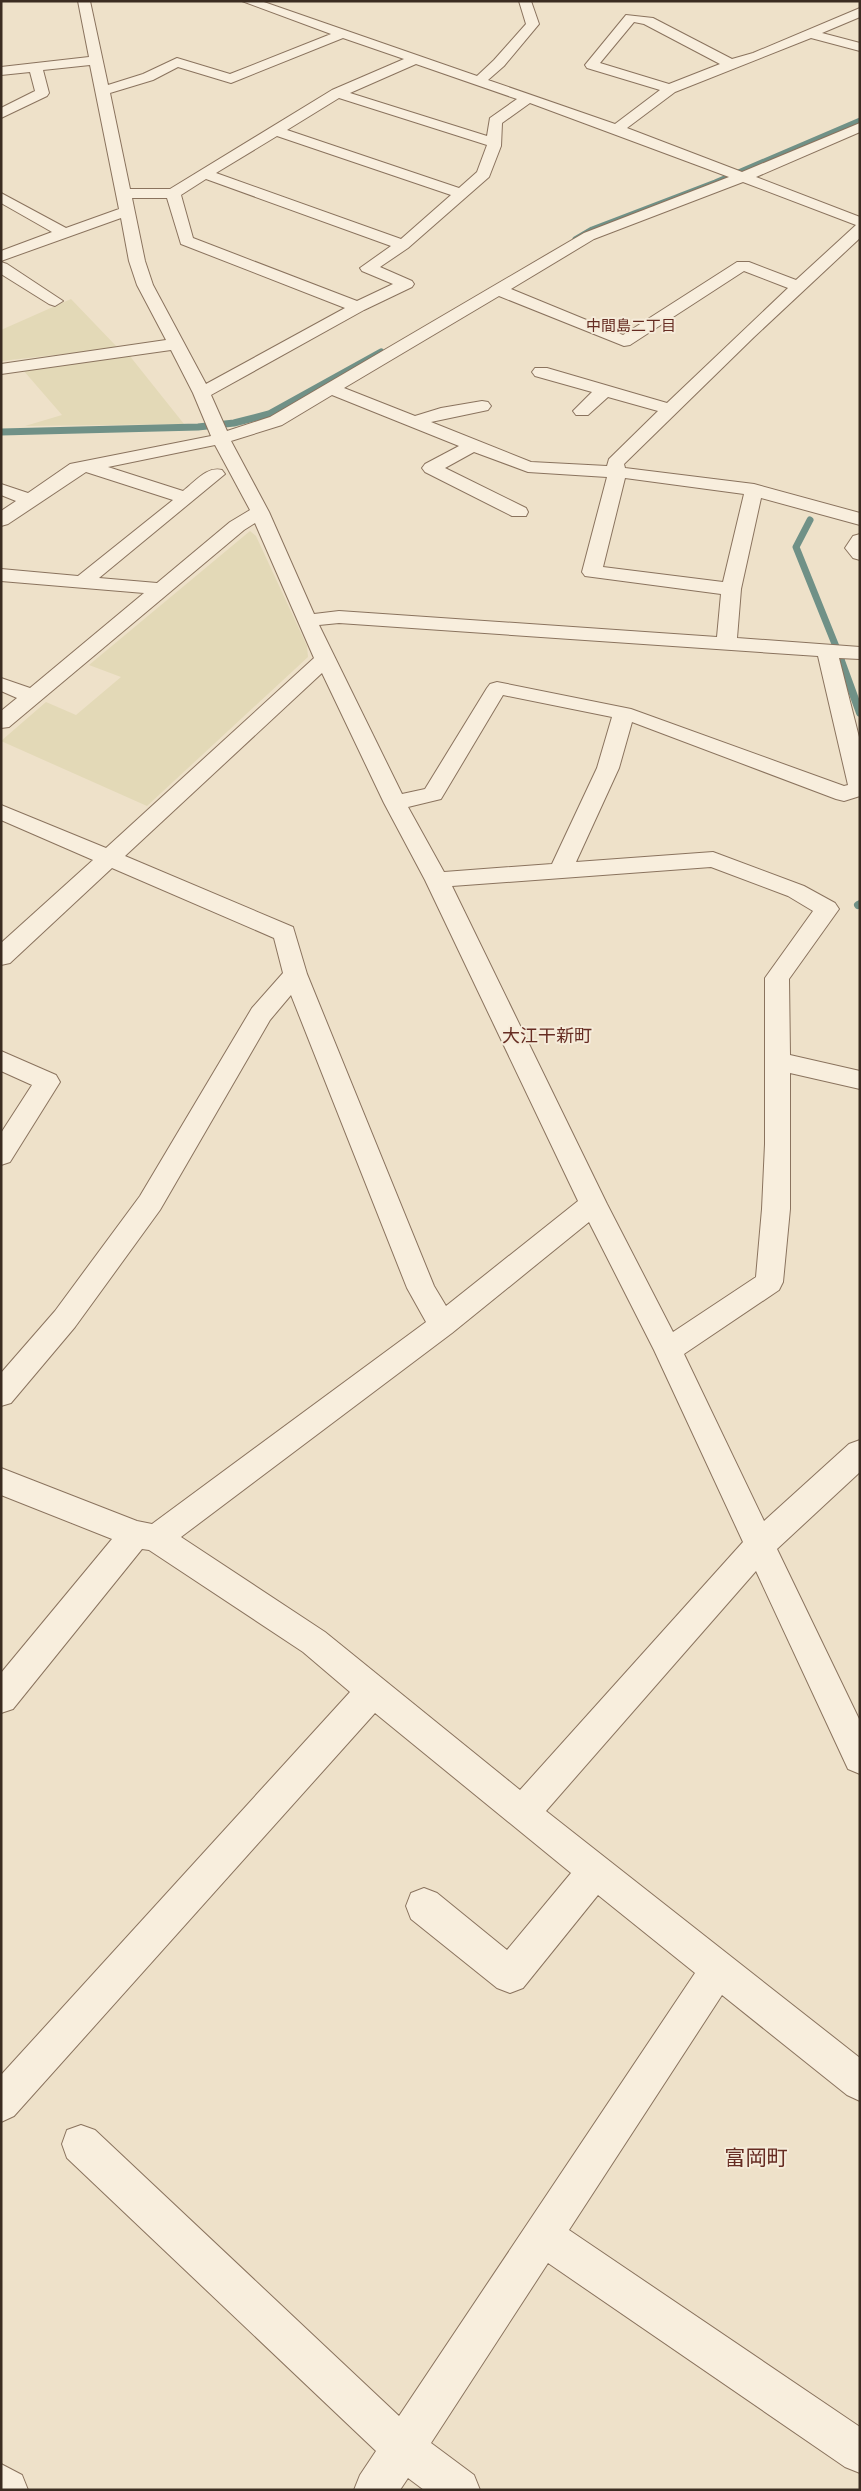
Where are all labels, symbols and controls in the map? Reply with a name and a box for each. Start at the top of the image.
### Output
district label: 中間島二丁目 [586,317,676,335]
district label: 大江干新町 [502,1025,592,1046]
district label: 富岡町 [725,2146,788,2170]

